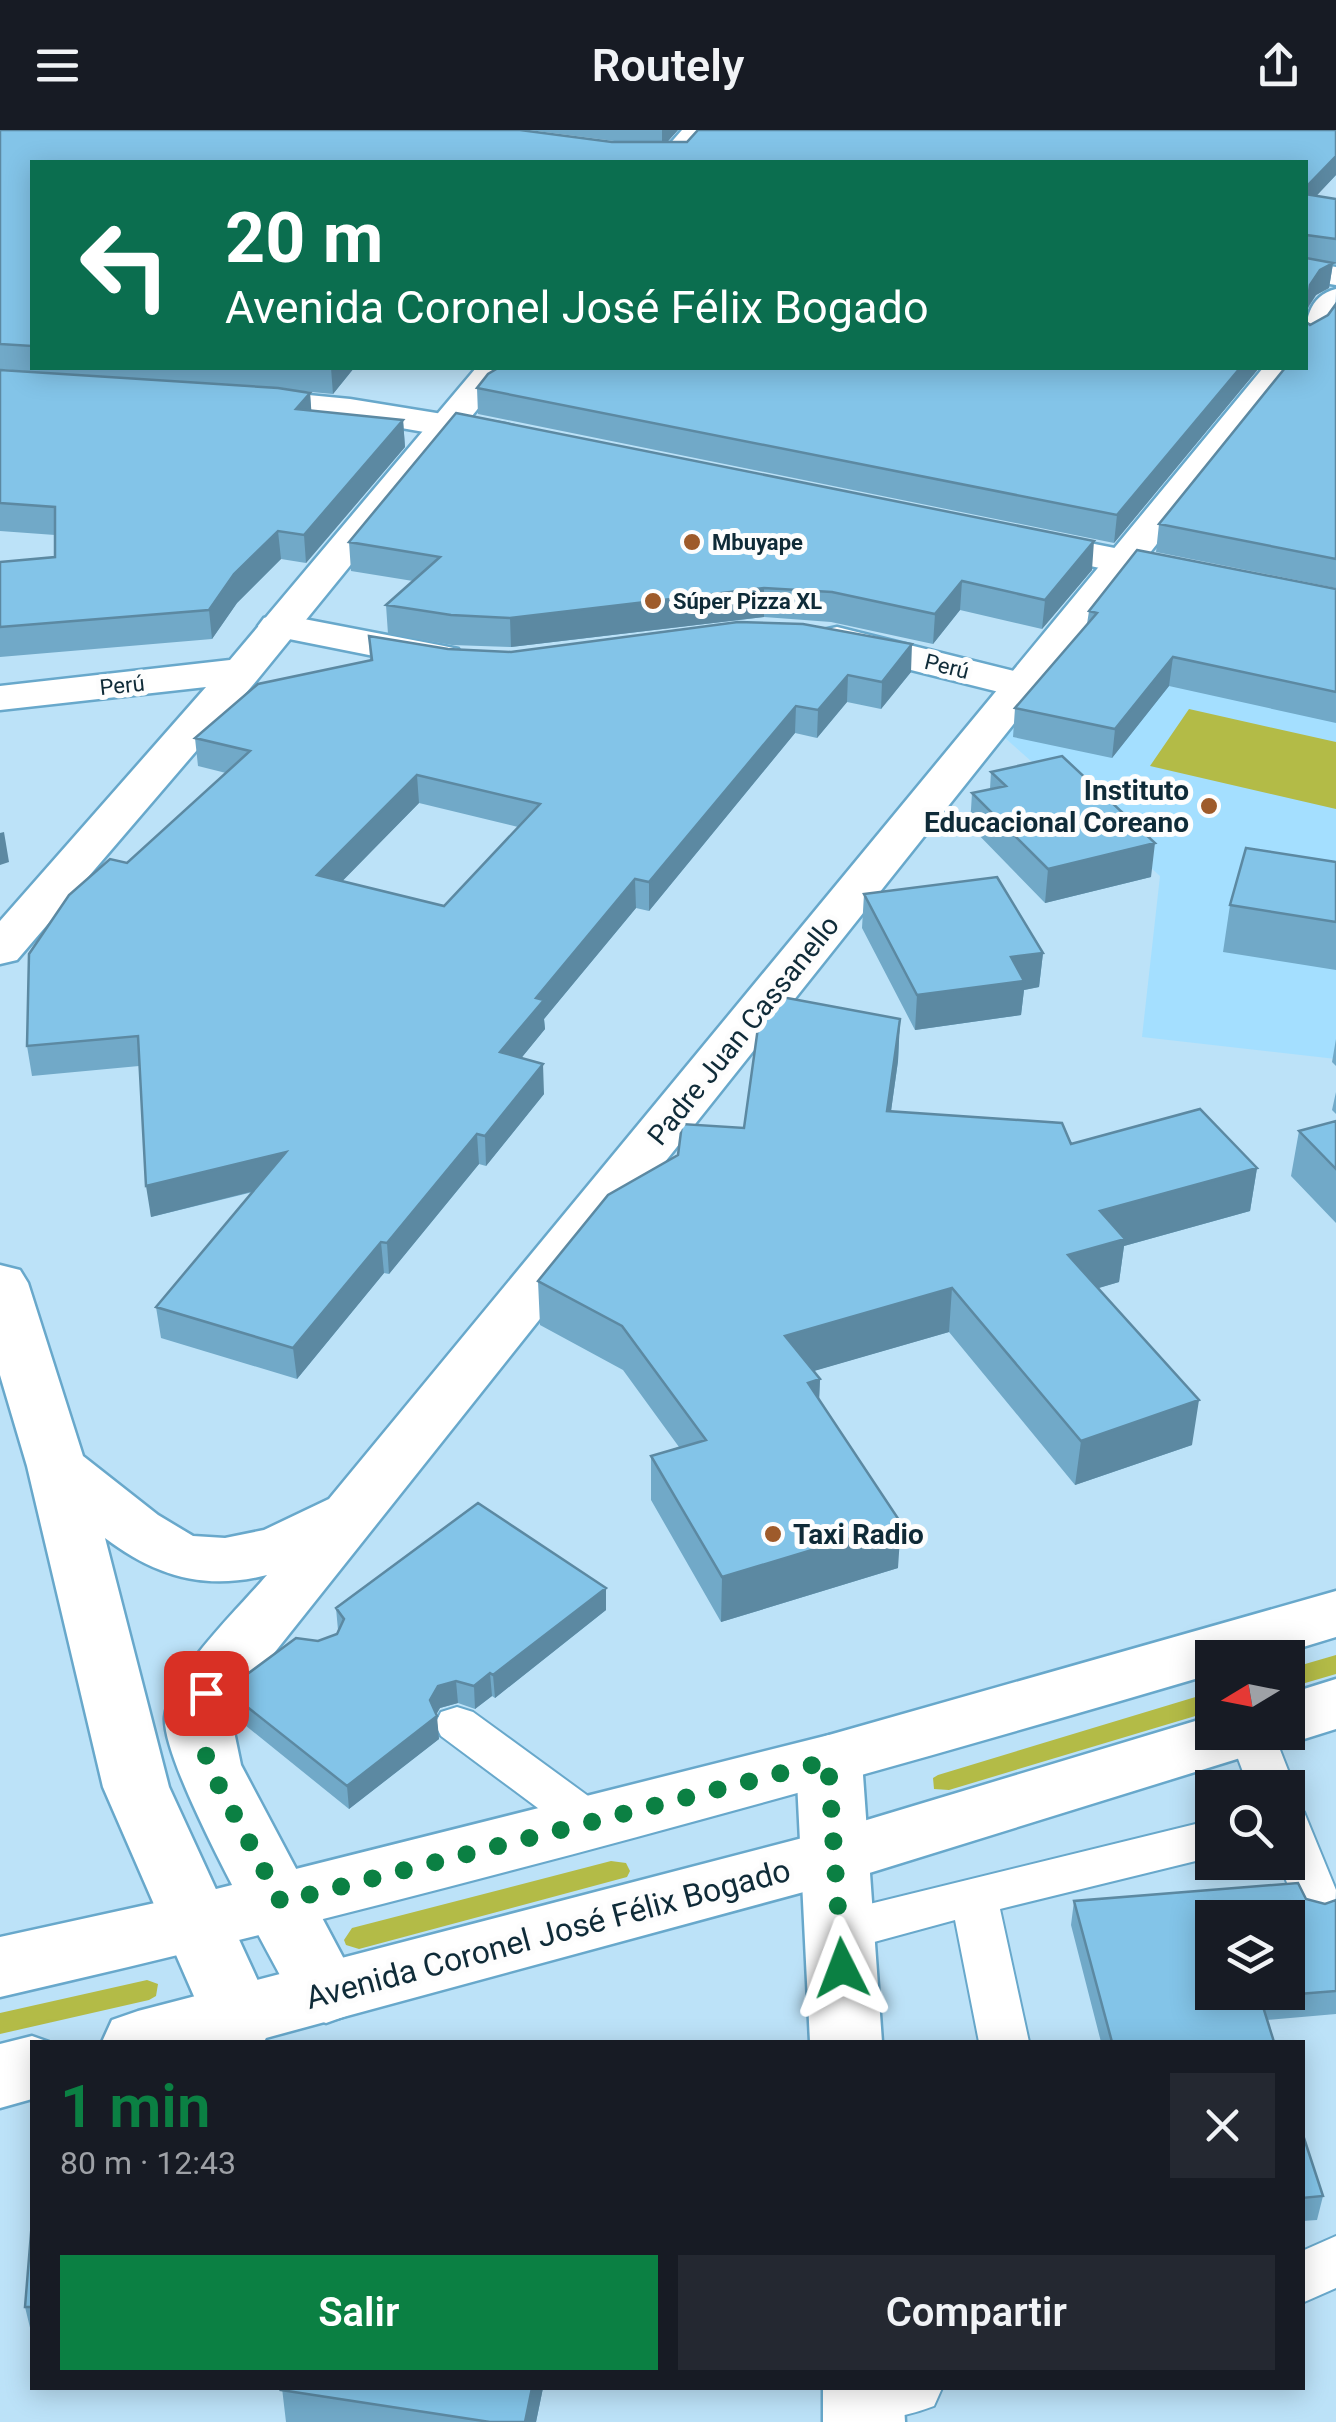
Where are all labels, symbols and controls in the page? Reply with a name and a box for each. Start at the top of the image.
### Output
icon: menu [30,38,85,93]
icon: share [1251,38,1306,93]
text: Routely [592,39,744,92]
text: 20 m [225,197,383,279]
icon: left [60,200,190,330]
text: Avenida Coronel José Félix Bogado [225,281,929,334]
place label: Mbuyape [712,530,803,555]
marker: Mbuyape [681,531,703,553]
place label: Súper Pizza XL [673,589,822,614]
marker: Súper Pizza XL [642,590,664,612]
street label: Perú [922,649,972,684]
street label: Perú [98,671,146,700]
place label: Instituto Educacional Coreano [924,774,1189,839]
marker: Instituto Educacional Coreano [1198,795,1220,817]
street label: Padre Juan Cassanello [641,909,846,1152]
place label: Taxi Radio [793,1518,924,1551]
marker: Taxi Radio [762,1523,784,1545]
north arrow [1195,1640,1305,1750]
map controls [1195,1640,1305,2010]
pin [164,1651,249,1736]
icon: arrive [179,1666,234,1721]
button: search [1195,1770,1305,1880]
street label: Avenida Coronel José Félix Bogado [301,1851,795,2017]
button: layers [1195,1900,1305,2010]
position arrow [790,1916,894,2020]
text: 1 min [60,2071,210,2142]
button: close [1170,2073,1275,2178]
text: 80 m · 12:43 [60,2144,236,2182]
button: Salir [60,2255,658,2370]
button: Compartir [678,2255,1275,2370]

